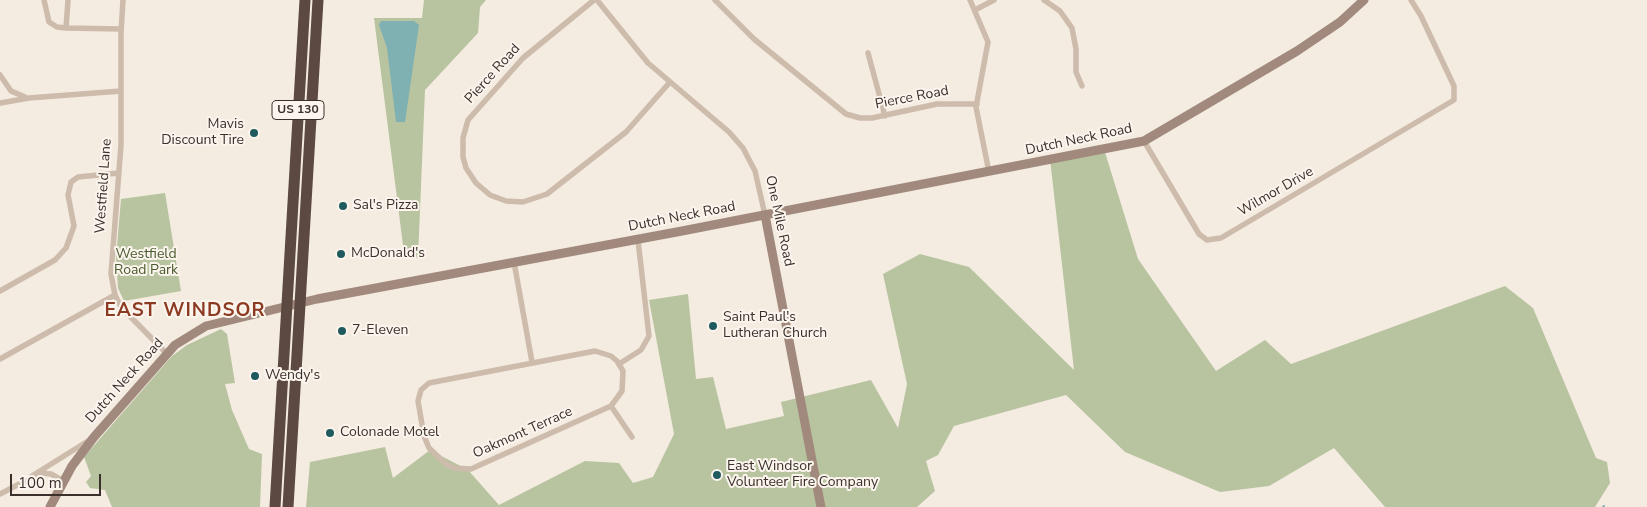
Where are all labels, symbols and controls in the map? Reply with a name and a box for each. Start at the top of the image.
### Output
street label: Pierce Road [462,41,524,107]
street label: Pierce Road [874,83,950,113]
road number: US 130 [272,100,324,120]
place label: Mavis Discount Tire [161,117,244,150]
street label: Dutch Neck Road [1024,120,1134,160]
marker: Mavis Discount Tire [248,127,260,139]
street label: Westfield Lane [92,138,116,234]
street label: Wilmor Drive [1235,164,1317,220]
street label: One Mile Road [761,174,797,268]
place label: Sal's Pizza [353,198,419,214]
street label: Dutch Neck Road [627,198,737,236]
marker: Sal's Pizza [337,200,349,212]
place label: McDonald's [351,246,425,262]
park label: Westfield Road Park [114,247,178,280]
marker: McDonald's [335,248,347,260]
district label: EAST WINDSOR [103,300,267,322]
place label: Saint Paul's Lutheran Church [723,310,827,342]
marker: Saint Paul's Lutheran Church [707,320,719,332]
place label: 7-Eleven [352,323,408,339]
marker: 7-Eleven [336,325,348,337]
street label: Dutch Neck Road [82,335,168,427]
place label: Wendy's [265,368,320,384]
marker: Wendy's [249,370,261,382]
street label: Oakmont Terrace [471,403,575,463]
place label: Colonade Motel [340,425,439,441]
marker: Colonade Motel [324,427,336,439]
place label: East Windsor Volunteer Fire Company [727,459,878,492]
scale bar [12,464,104,496]
marker: East Windsor Volunteer Fire Company [711,469,723,481]
text: 100 m [18,473,62,493]

